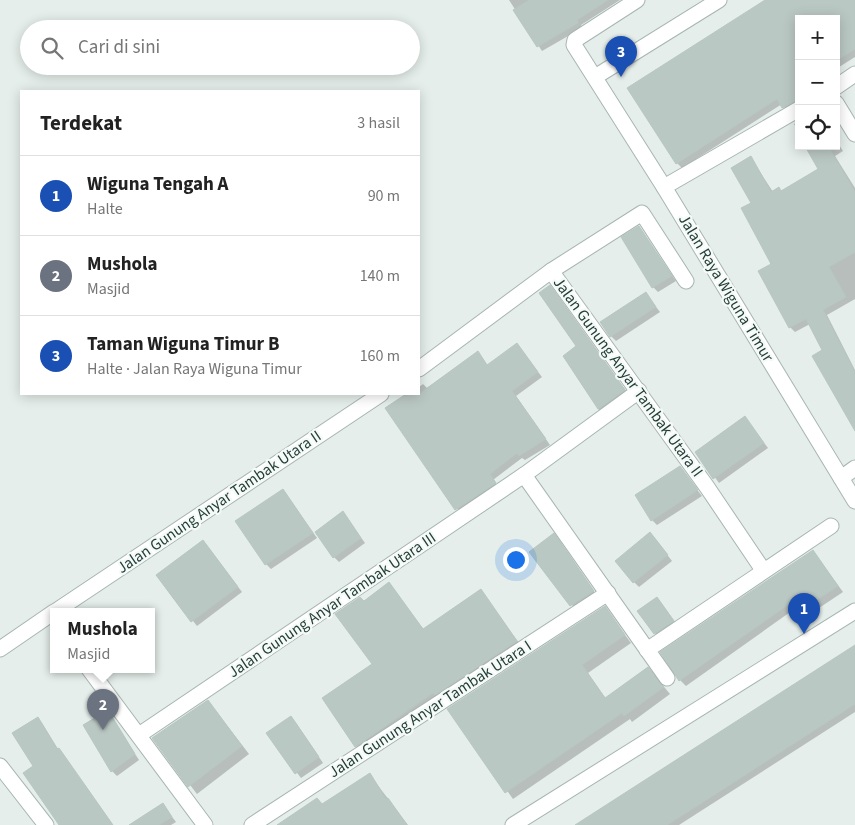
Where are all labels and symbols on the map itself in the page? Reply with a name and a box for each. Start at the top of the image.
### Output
pin: 3 [605,36,637,77]
street label: Jalan Raya Wiguna Timur [673,210,779,366]
street label: Jalan Gunung Anyar Tambak Utara II [548,273,708,481]
street label: Jalan Gunung Anyar Tambak Utara II [112,425,326,579]
street label: Jalan Gunung Anyar Tambak Utara III [224,527,440,683]
your location [503,547,529,573]
pin: 1 [788,593,820,634]
street label: Jalan Gunung Anyar Tambak Utara I [324,635,536,783]
pin: 2 [87,689,119,730]

